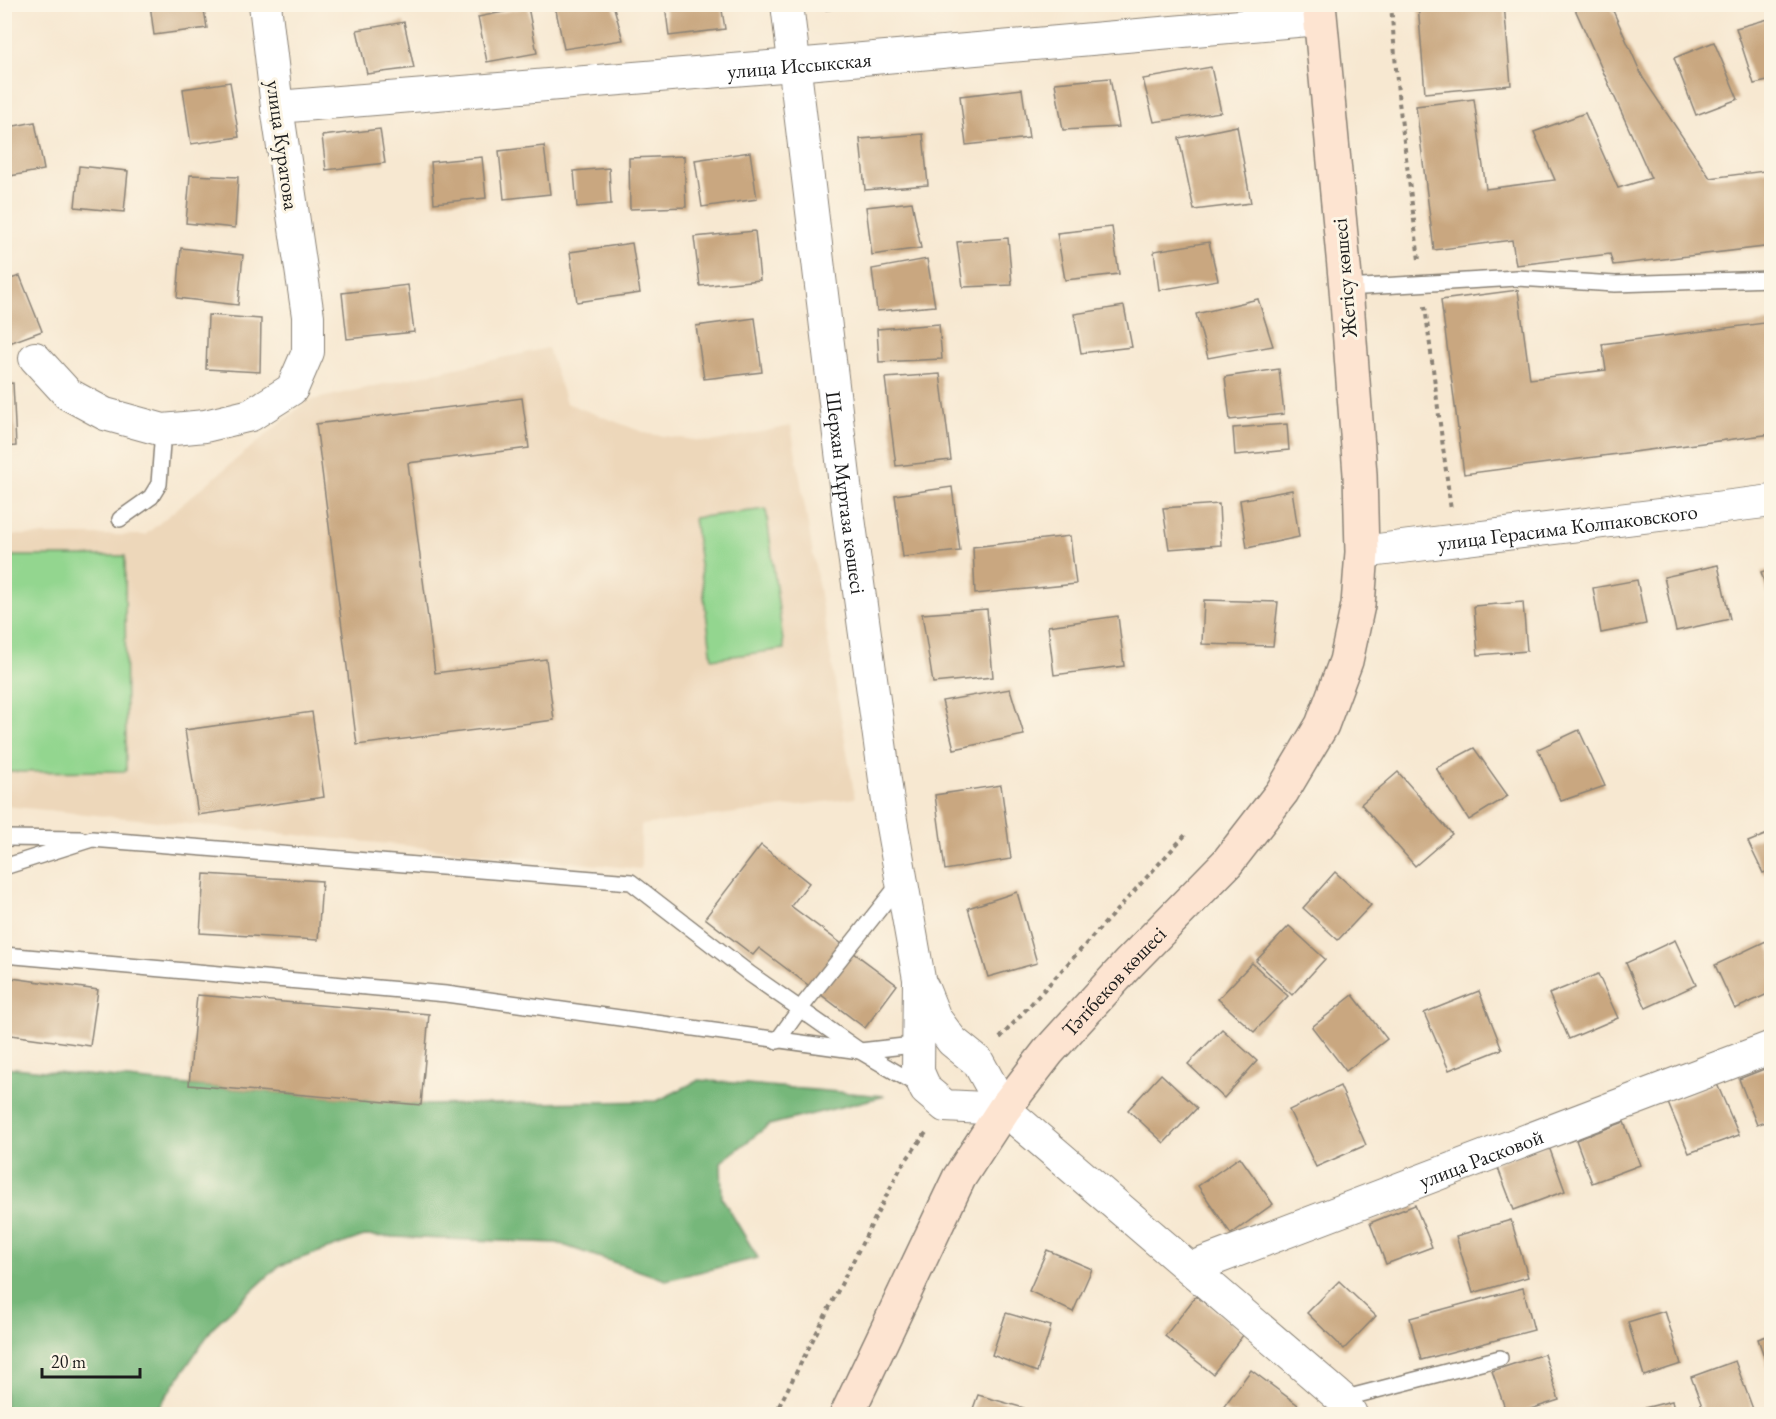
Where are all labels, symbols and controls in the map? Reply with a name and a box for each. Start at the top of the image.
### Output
street label: улица Иссыкская [726,45,873,84]
street label: улица Куратова [261,78,306,212]
street label: Жетісу көшесі [1325,217,1363,340]
street label: Шерхан Мұртаза көшесі [820,389,873,596]
street label: улица Герасима Колпаковского [1436,497,1699,556]
street label: Тәтібеков көшесі [1055,920,1171,1042]
street label: улица Расковой [1415,1122,1547,1194]
scale bar [42,1341,140,1379]
text: 20 m [51,1350,86,1373]

